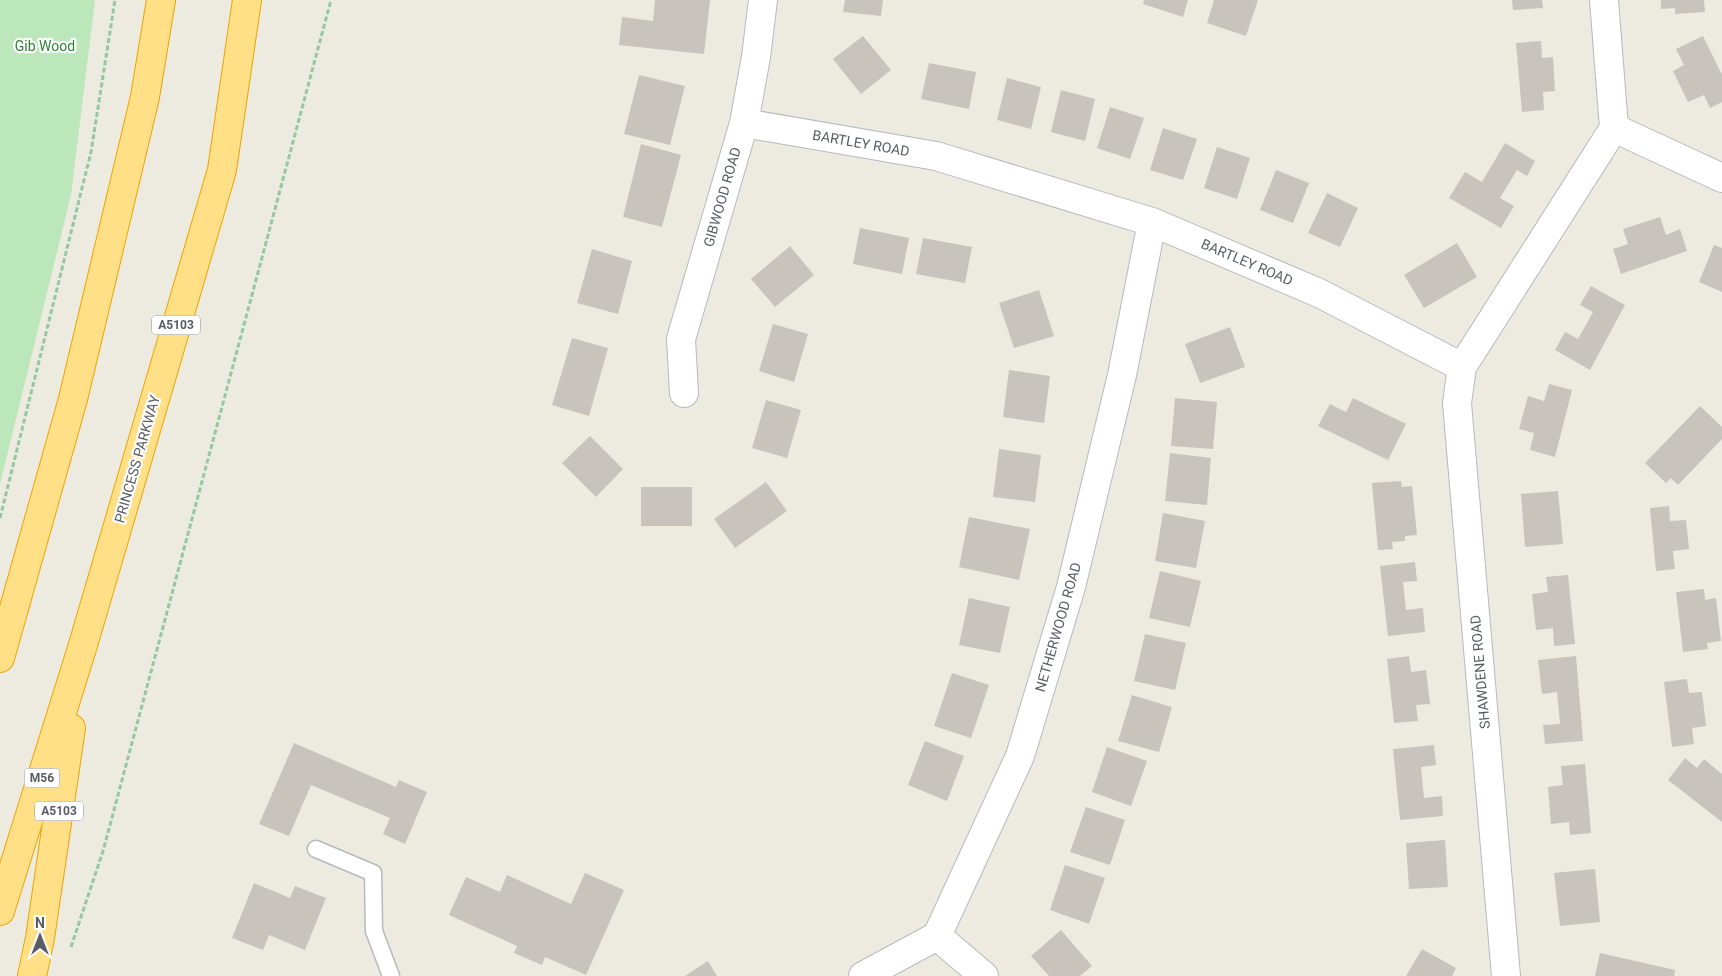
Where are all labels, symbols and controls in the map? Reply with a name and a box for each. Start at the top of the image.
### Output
park label: Gib Wood [15,38,75,54]
street label: BARTLEY ROAD [811,127,911,159]
street label: GIBWOOD ROAD [700,145,744,249]
street label: BARTLEY ROAD [1199,235,1295,289]
road number: A5103 [152,316,200,334]
street label: PRINCESS PARKWAY [111,393,163,525]
street label: NETHERWOOD ROAD [1032,560,1084,694]
street label: SHAWDENE ROAD [1467,614,1493,730]
road number: M56 [24,768,60,788]
road number: A5103 [35,801,83,820]
north arrow [15,911,65,961]
text: N [35,915,45,931]

